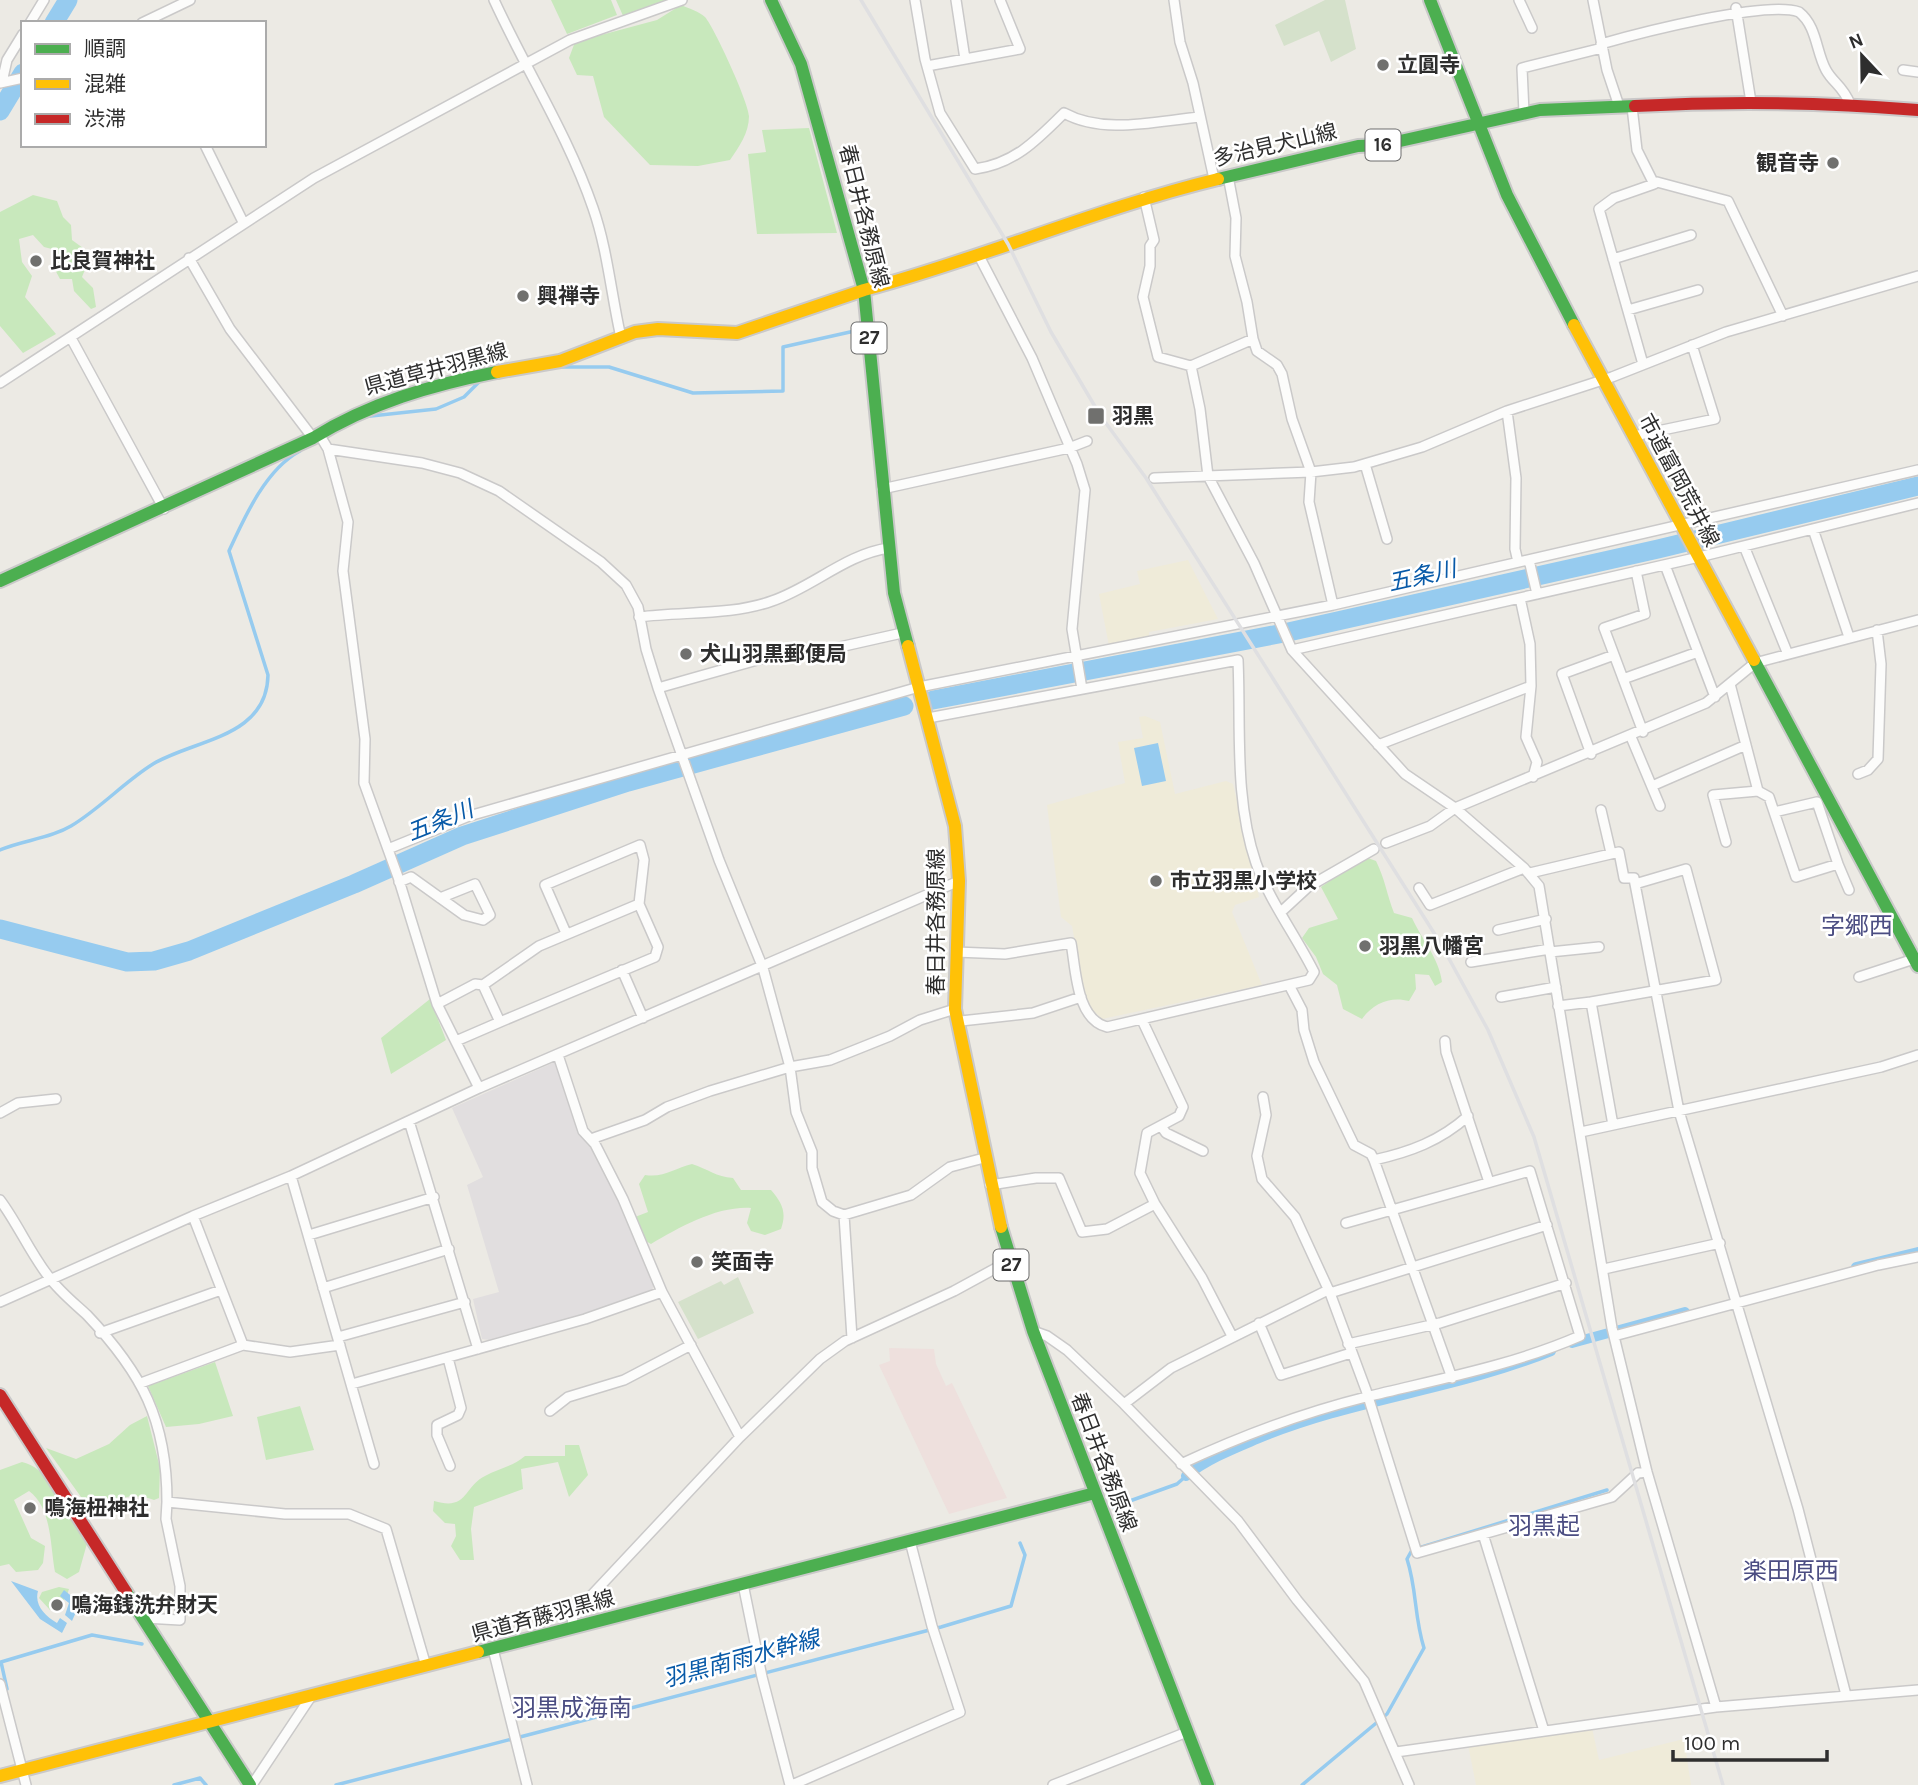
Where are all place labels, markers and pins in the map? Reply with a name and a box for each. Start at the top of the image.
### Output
place label: 立圓寺 [1397,53,1460,77]
marker: 立圓寺 [1375,57,1391,73]
place label: 観音寺 [1756,151,1819,175]
marker: 観音寺 [1825,155,1841,171]
place label: 比良賀神社 [50,249,155,273]
marker: 比良賀神社 [28,253,44,269]
place label: 興禅寺 [537,284,600,308]
marker: 興禅寺 [515,288,531,304]
place label: 羽黒 [1112,404,1154,428]
marker: 羽黒 [1086,406,1106,426]
place label: 犬山羽黒郵便局 [700,642,847,666]
marker: 犬山羽黒郵便局 [678,646,694,662]
place label: 市立羽黒小学校 [1170,869,1317,893]
marker: 市立羽黒小学校 [1148,873,1164,889]
place label: 羽黒八幡宮 [1379,934,1484,958]
marker: 羽黒八幡宮 [1357,938,1373,954]
place label: 笑面寺 [711,1250,774,1274]
marker: 笑面寺 [689,1254,705,1270]
place label: 鳴海杻神社 [44,1496,149,1520]
marker: 鳴海杻神社 [22,1500,38,1516]
place label: 鳴海銭洗弁財天 [71,1593,218,1617]
marker: 鳴海銭洗弁財天 [49,1597,65,1613]

